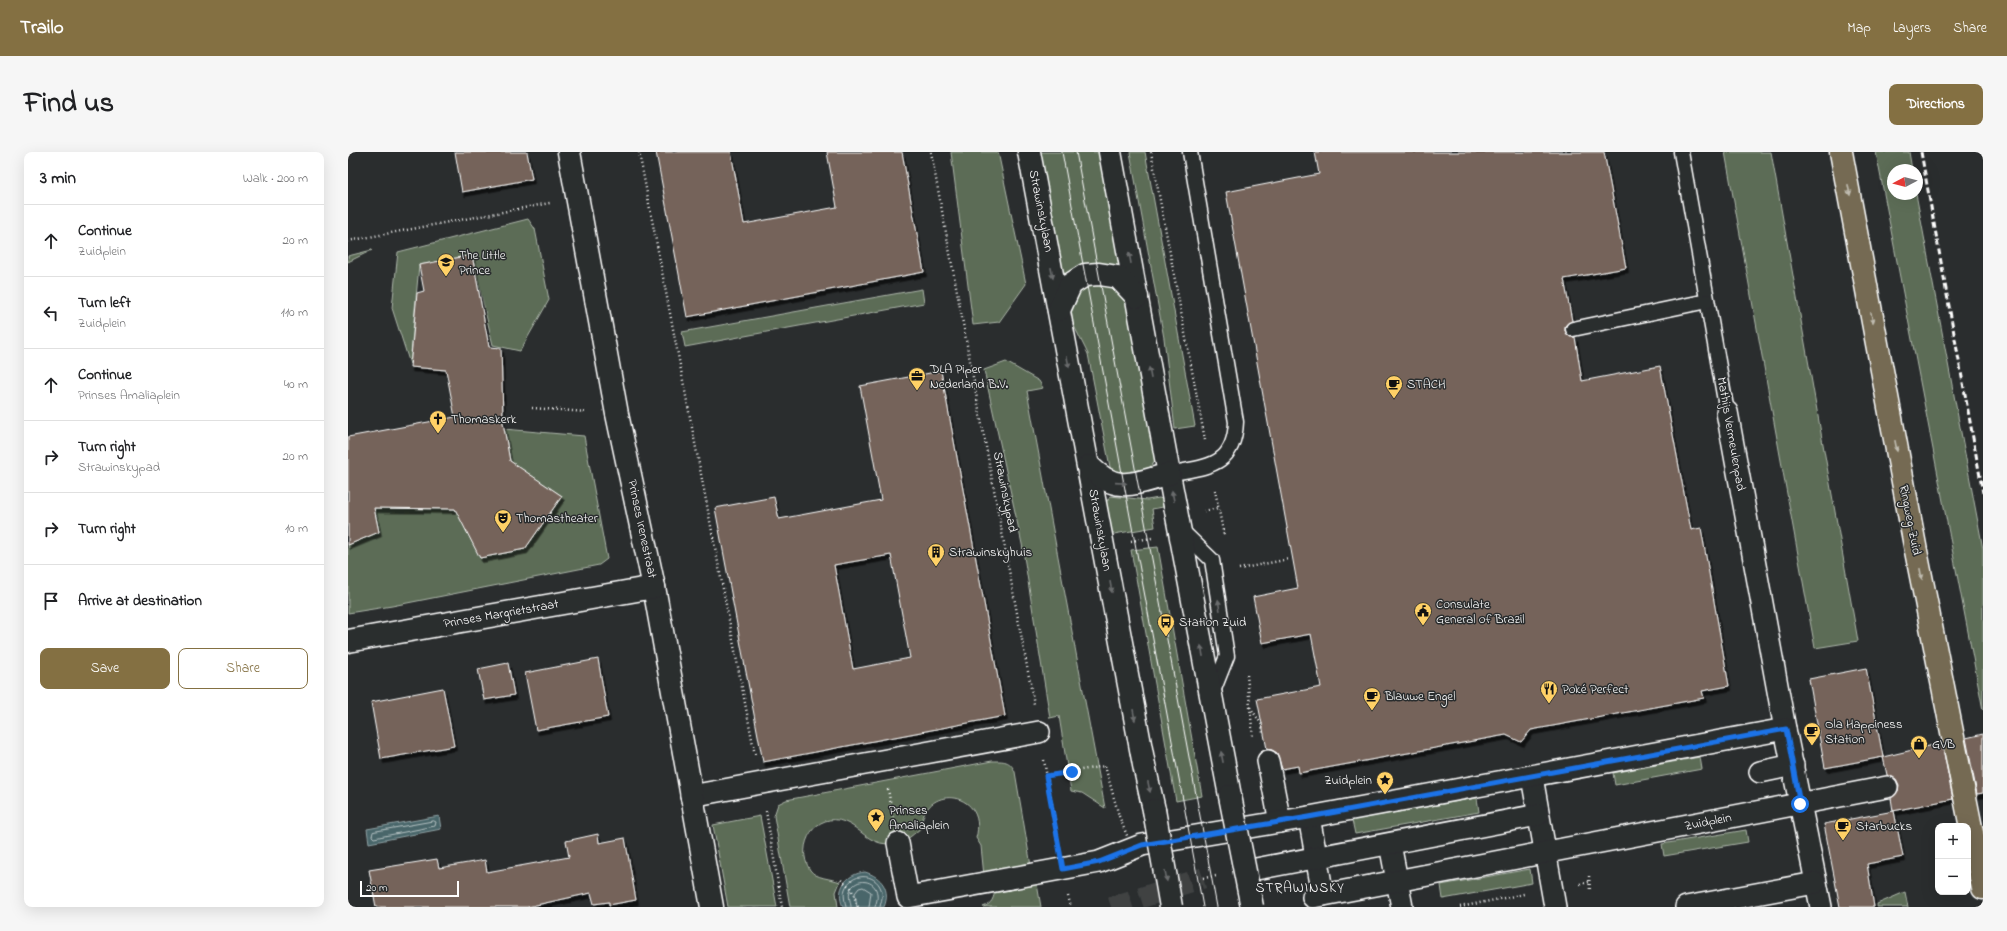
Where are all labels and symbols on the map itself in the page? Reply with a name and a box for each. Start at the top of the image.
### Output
north arrow [1887,164,1923,200]
street label: Strawinskylaan [1023,168,1058,254]
one-way arrow [1846,184,1852,196]
place label: The Little Prince [459,246,506,280]
school or university icon: The Little Prince [436,252,456,277]
one-way arrow [1126,252,1132,264]
one-way arrow [1050,267,1056,279]
one-way arrow [1870,312,1876,324]
one-way arrow [1066,355,1072,368]
place label: DLA Piper Nederland B.V. [929,360,1008,394]
office icon: DLA Piper Nederland B.V. [907,366,927,391]
one-way arrow [1147,367,1153,379]
cafe icon: STACH [1384,374,1404,399]
place label: STACH [1407,375,1446,394]
street label: Mathijs Vermeulenpad [1712,376,1750,493]
church icon: Thomaskerk [428,409,448,434]
place label: Thomaskerk [451,410,517,429]
one-way arrow [1894,440,1900,452]
street label: Strawinskypad [987,450,1022,535]
street label: Prinses Irenestraat [622,478,662,581]
one-way arrow [1115,480,1127,487]
street label: Ringweg-Zuid [1893,483,1926,558]
street label: Strawinskylaan [1082,487,1117,573]
one-way arrow [1170,490,1176,502]
theatre icon: Thomastheater [493,508,513,533]
place label: Thomastheater [516,509,599,528]
building icon: Strawinskyhuis [926,542,946,567]
place label: Strawinskyhuis [949,543,1032,563]
one-way arrow [1918,567,1924,580]
one-way arrow [1108,581,1114,593]
street label: Prinses Margrietstraat [442,594,561,634]
place label: Consulate General of Brazil [1436,595,1525,629]
one-way arrow [1216,599,1222,612]
public building icon: Consulate General of Brazil [1413,601,1433,626]
bus stop icon: Station Zuid [1156,612,1176,637]
place label: Station Zuid [1179,613,1247,632]
one-way arrow [1199,645,1205,657]
restaurant icon: Poké Perfect [1539,679,1559,704]
place label: Poké Perfect [1562,680,1629,699]
cafe icon: Blauwe Engel [1362,686,1382,711]
place label: Blauwe Engel [1384,687,1455,707]
one-way arrow [1132,709,1138,721]
place label: Ola Happiness Station [1825,715,1903,749]
cafe icon: Ola Happiness Station [1802,721,1822,746]
shop icon: GVB [1909,734,1929,759]
place label: GVB [1932,735,1955,754]
one-way arrow [1219,751,1225,764]
route end [1063,763,1081,781]
place icon: Zuidplein [1375,770,1395,795]
place label: Zuidplein [1324,771,1372,790]
one-way arrow [1146,781,1152,793]
route start [1791,795,1809,813]
place label: Prinses Amaliaplein [889,801,949,835]
place icon: Prinses Amaliaplein [866,807,886,832]
street label: Zuidplein [1683,808,1733,836]
cafe icon: Starbucks [1833,816,1853,841]
place label: Starbucks [1856,817,1912,836]
one-way arrow [1163,870,1169,882]
district label: STRAWINSKY [1255,878,1345,899]
scale bar [360,879,459,898]

